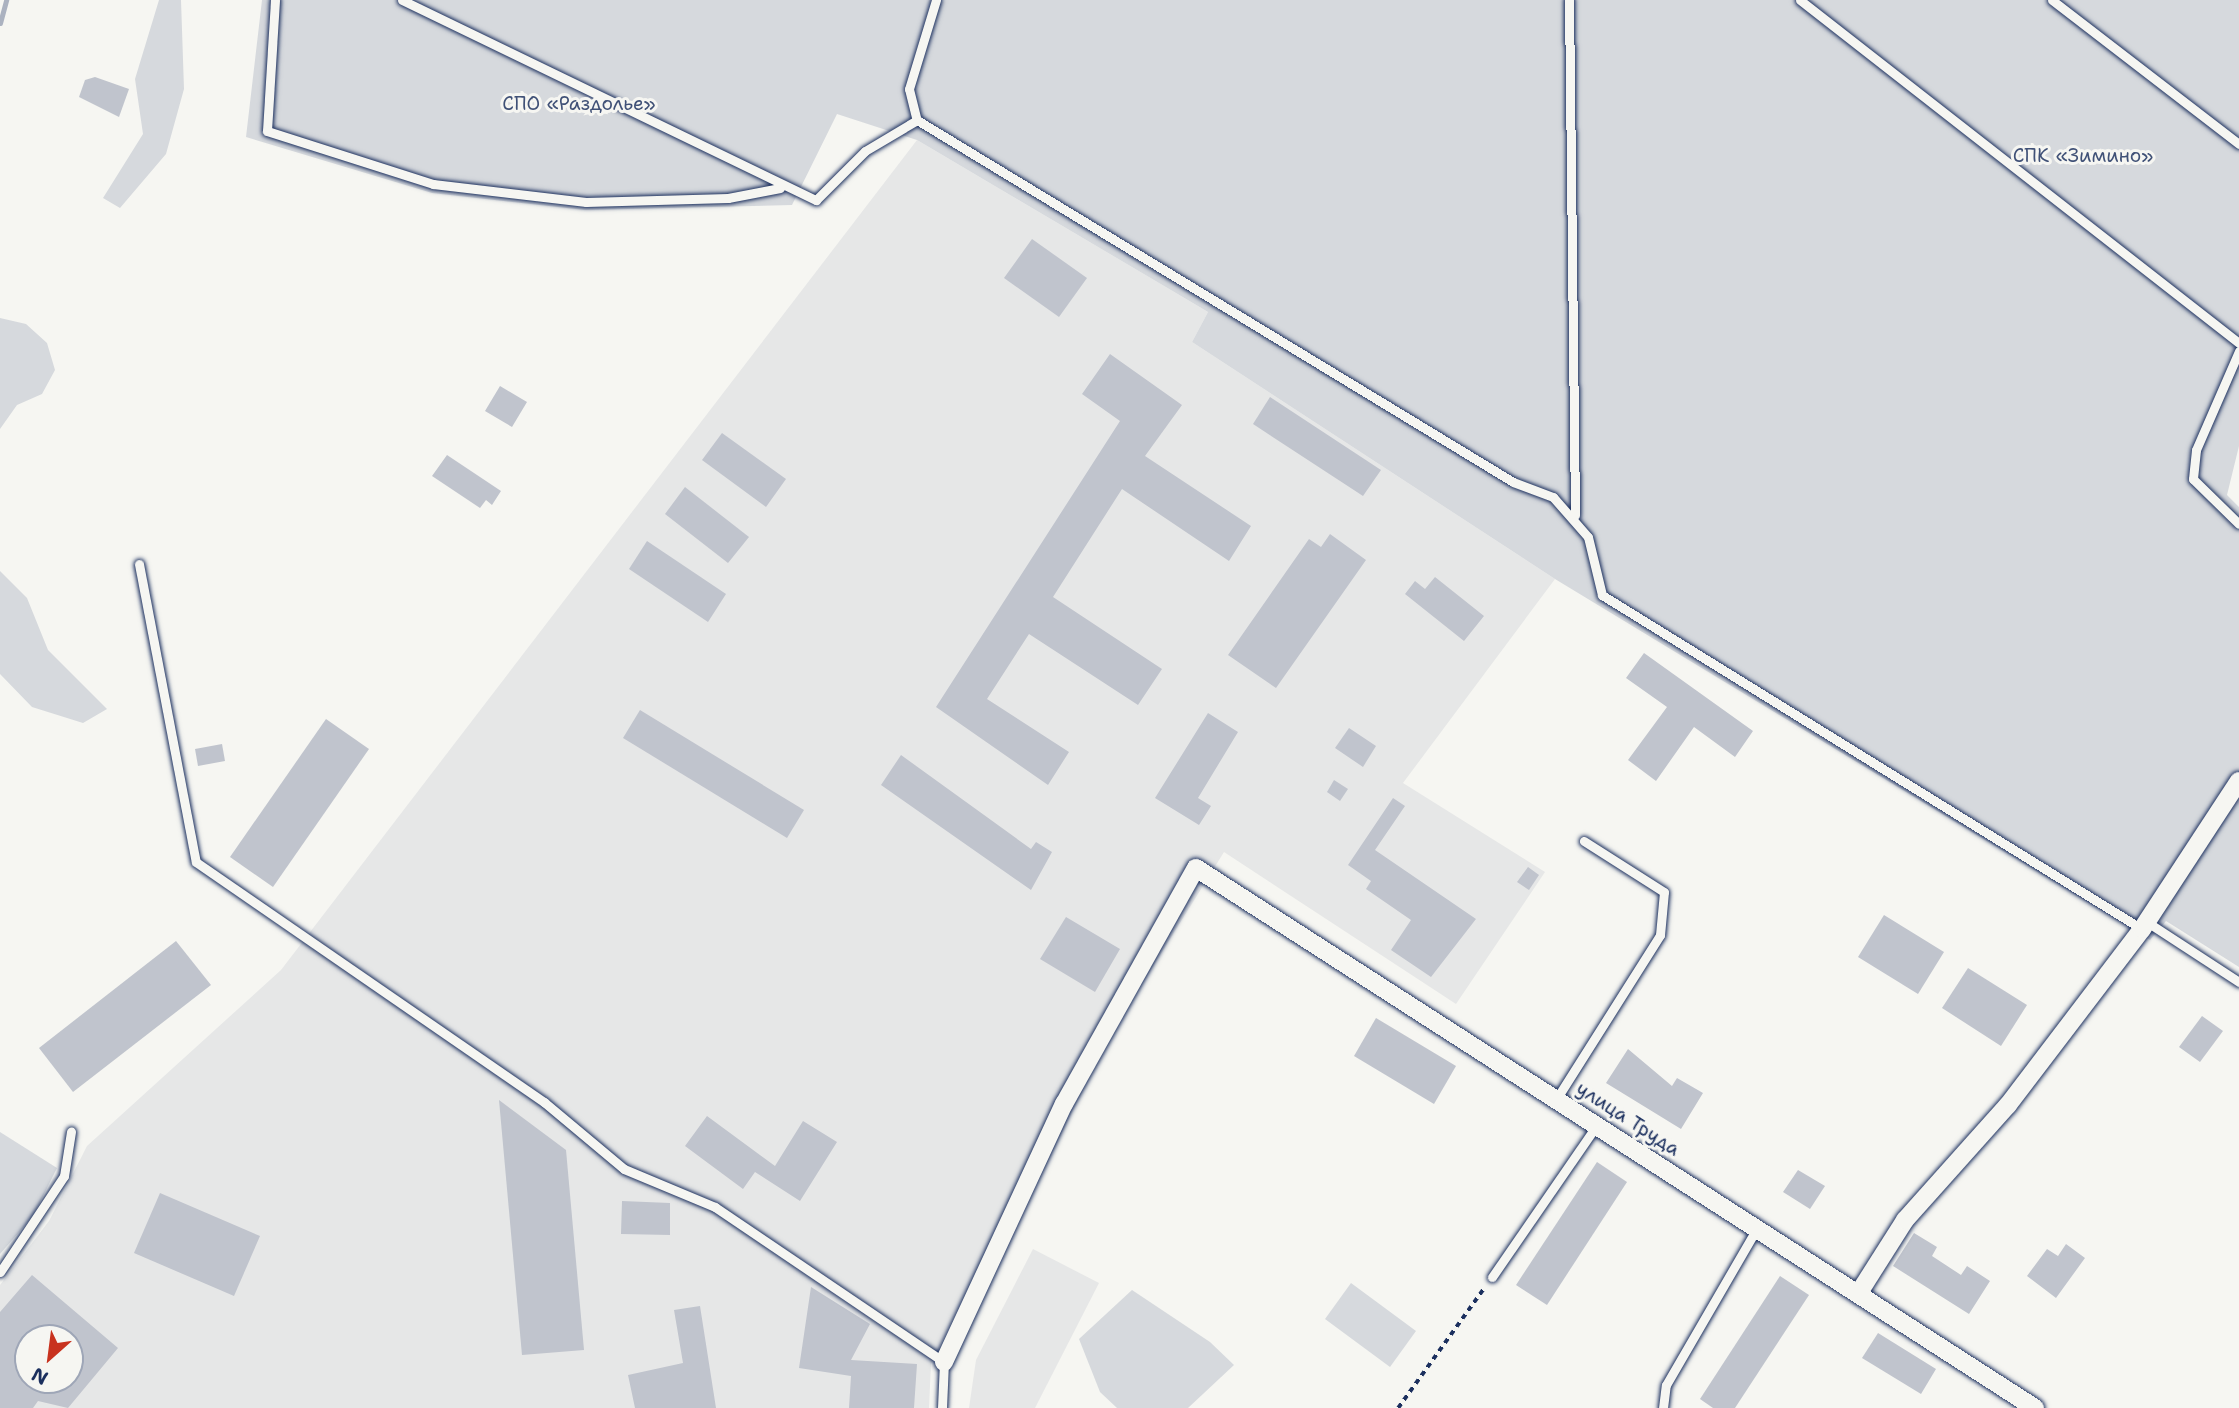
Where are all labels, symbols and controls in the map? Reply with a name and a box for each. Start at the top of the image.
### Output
park label: СПО «Раздолье» [502,93,656,115]
park label: СПК «Зимино» [2013,145,2153,167]
street label: улица Труда [1572,1077,1684,1161]
north arrow [14,1324,84,1394]
text: N [27,1362,52,1391]

